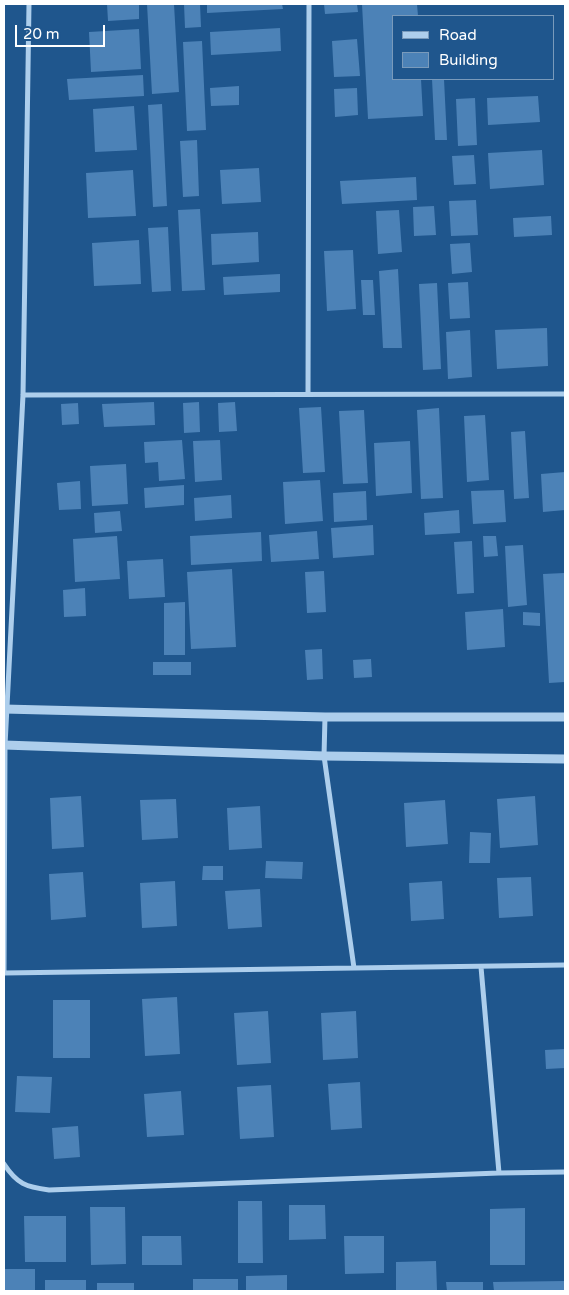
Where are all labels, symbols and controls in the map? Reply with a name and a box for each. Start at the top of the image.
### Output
scale bar [18,15,108,47]
legend [392,15,554,80]
text: 20 m [23,25,60,43]
text: Road [439,26,477,44]
text: Building [439,51,498,69]

